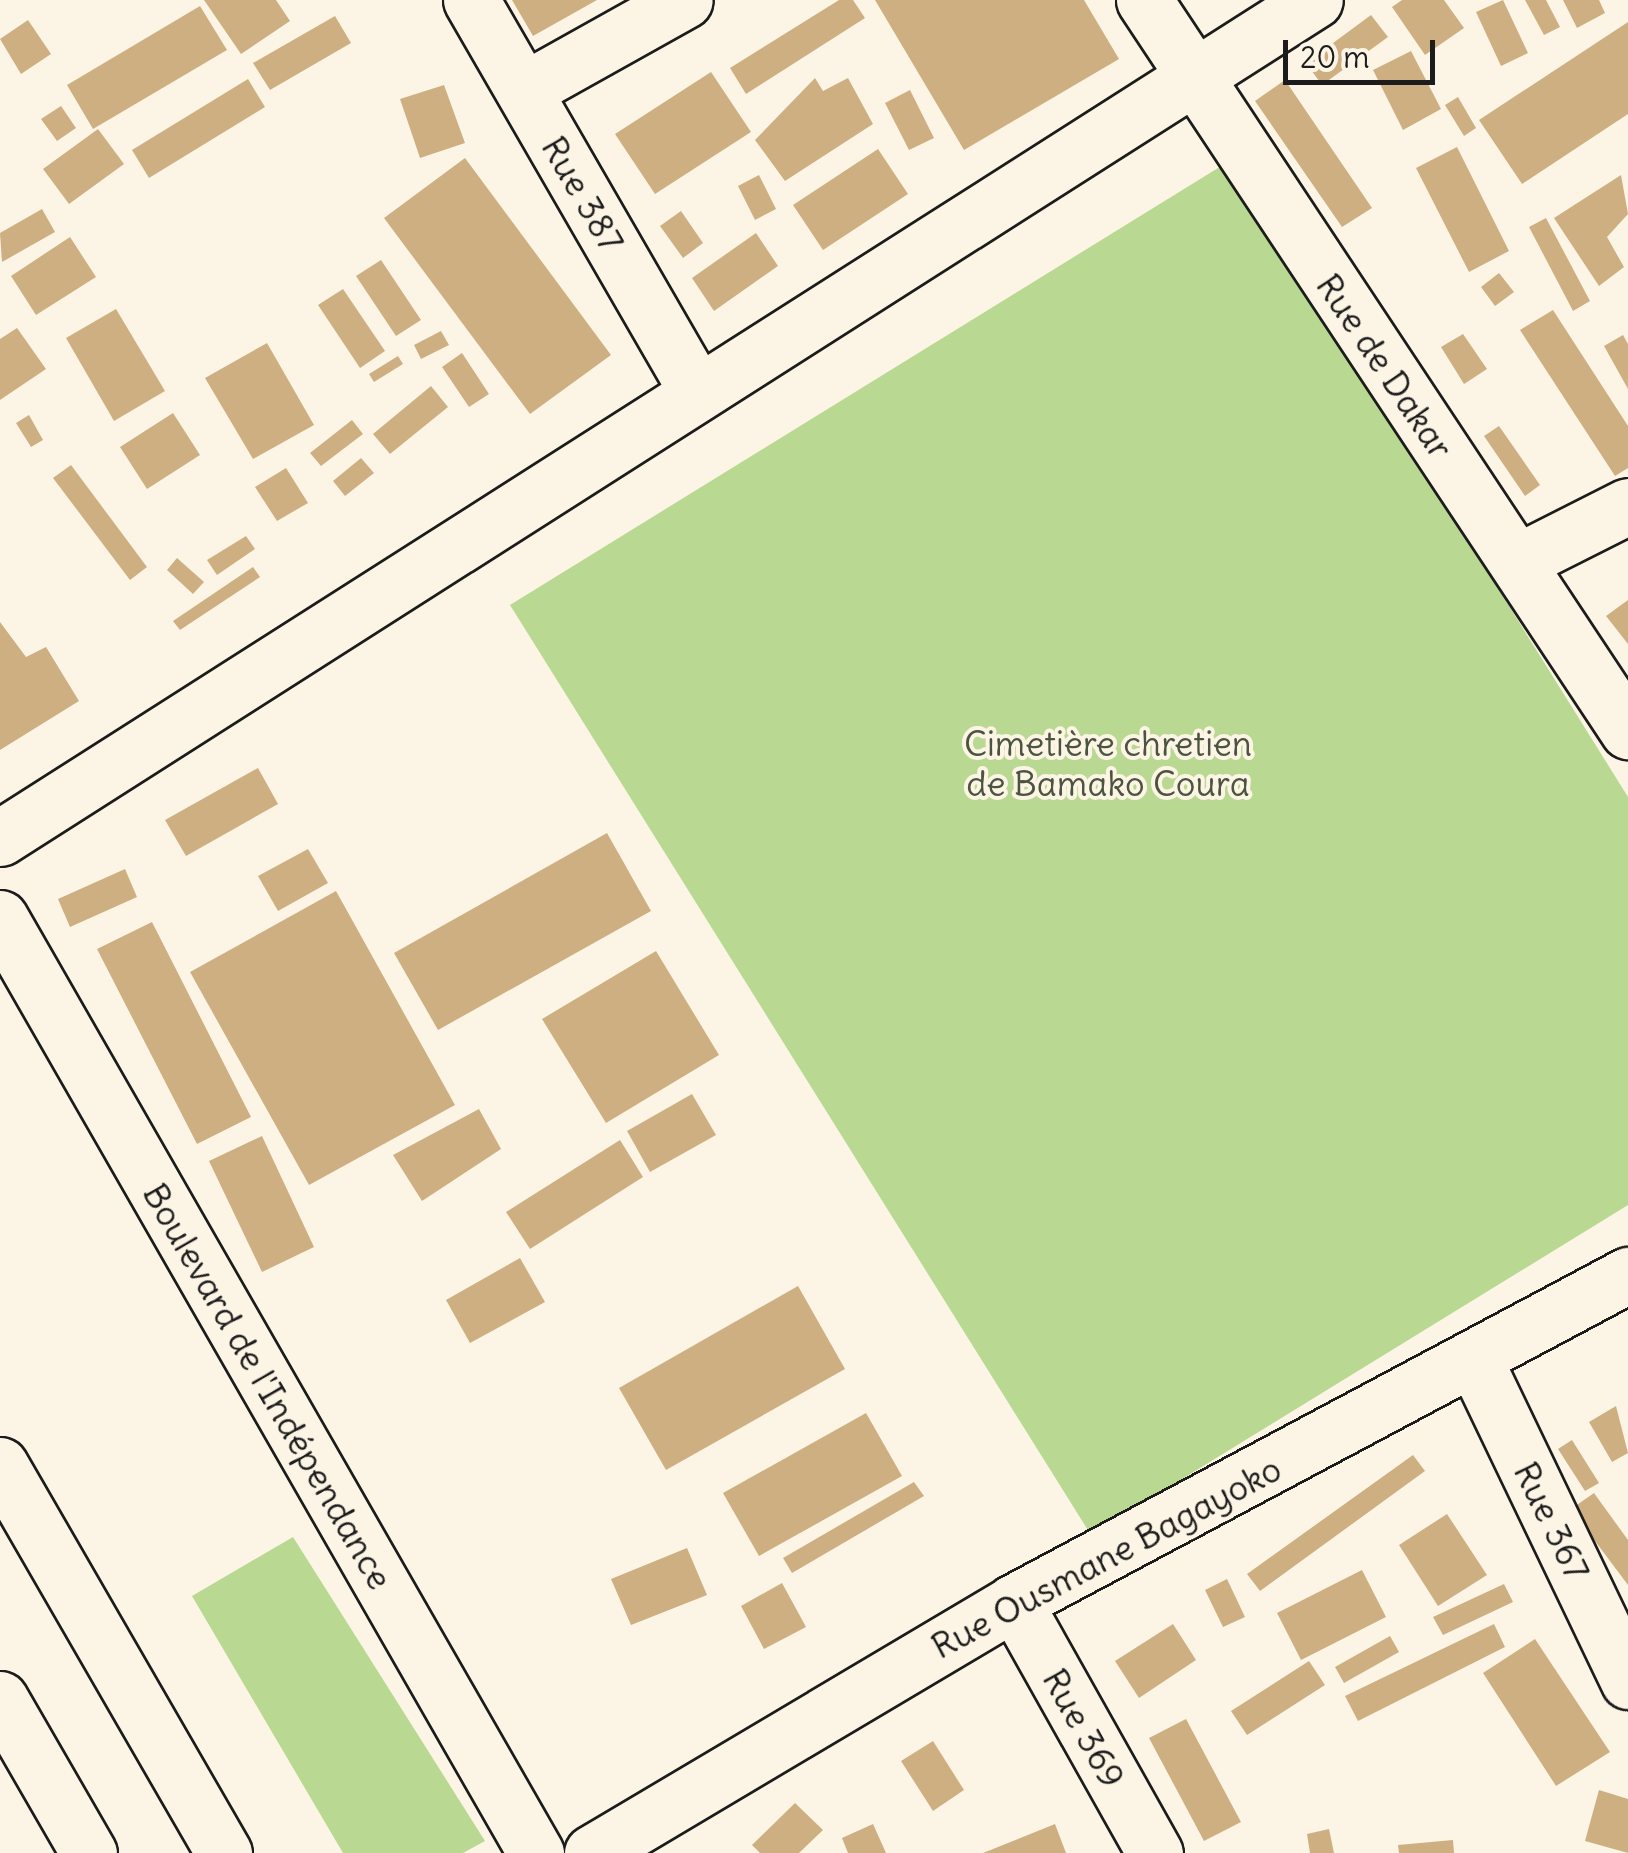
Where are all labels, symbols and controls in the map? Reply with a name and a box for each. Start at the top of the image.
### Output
scale bar [1288,20,1440,82]
text: 20 m [1300,38,1370,76]
street label: Rue 387 [533,129,633,259]
street label: Rue de Dakar [1308,266,1462,466]
park label: Cimetière chretien de Bamako Coura [964,722,1252,804]
street label: Boulevard de l'Indépendance [134,1175,402,1597]
street label: Rue Ousmane Bagayoko [924,1447,1288,1667]
street label: Rue 367 [1505,1455,1599,1587]
street label: Rue 369 [1034,1661,1134,1795]

